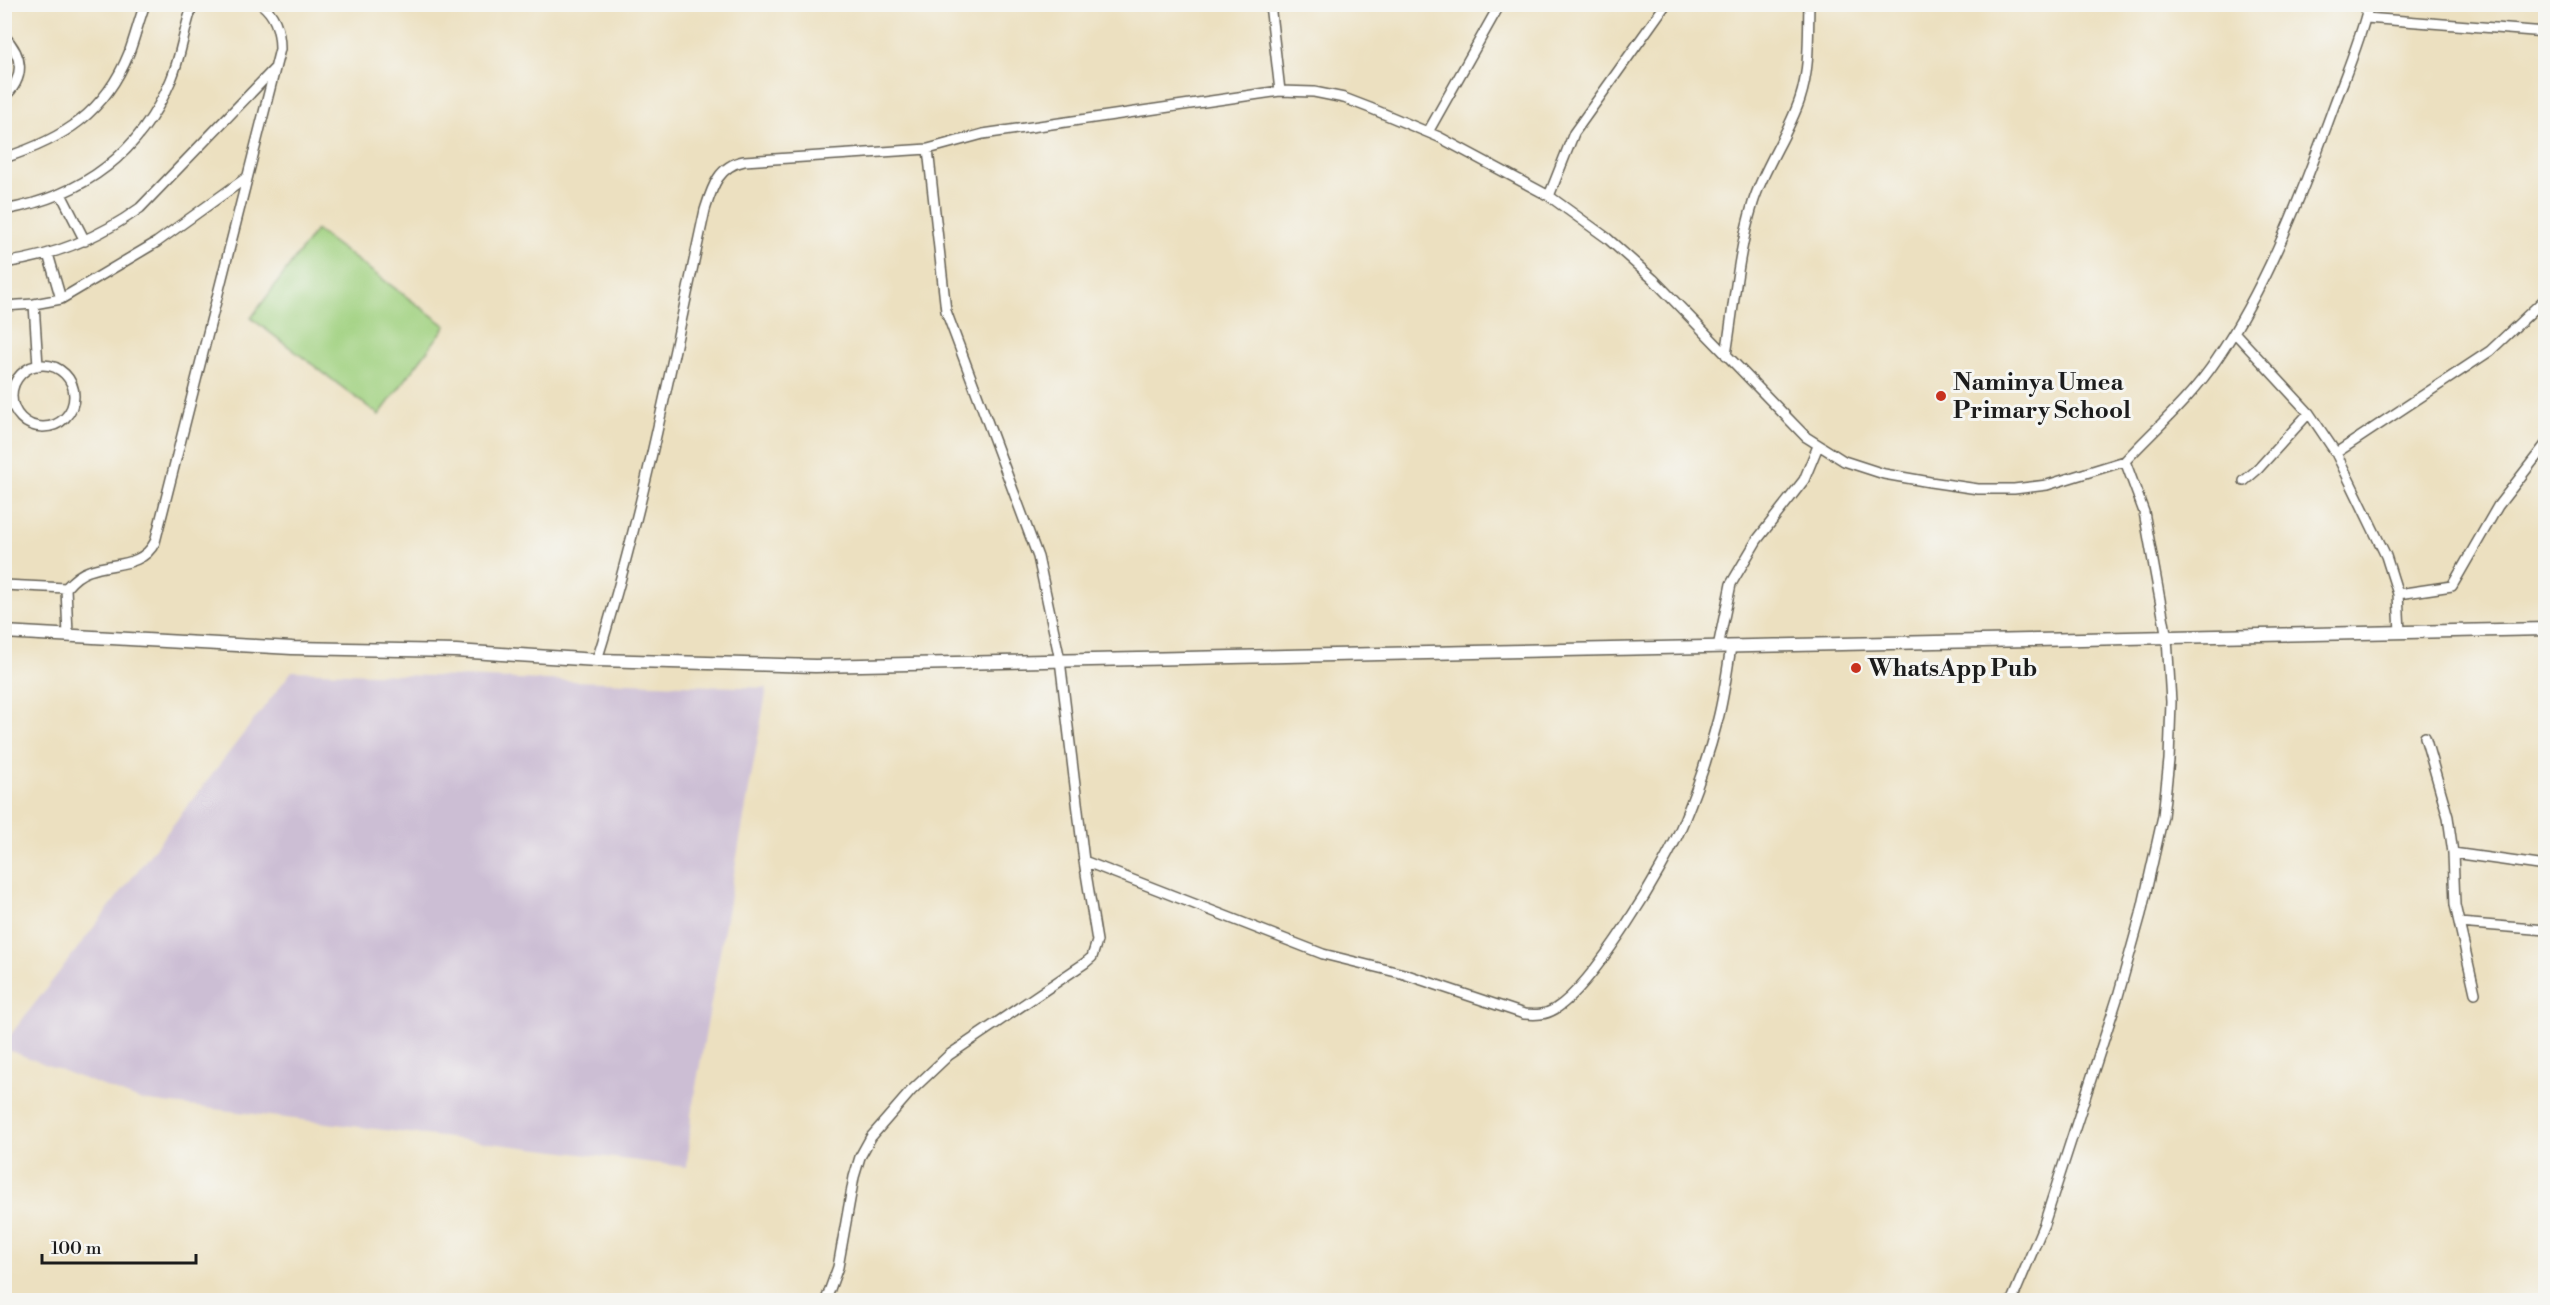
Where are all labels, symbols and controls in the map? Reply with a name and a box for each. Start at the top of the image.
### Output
place label: Naminya Umea Primary School [1953,368,2131,426]
marker: Naminya Umea Primary School [1934,389,1948,403]
place label: WhatsApp Pub [1867,654,2038,684]
marker: WhatsApp Pub [1849,661,1863,675]
scale bar [42,1227,196,1265]
text: 100 m [51,1237,102,1260]

